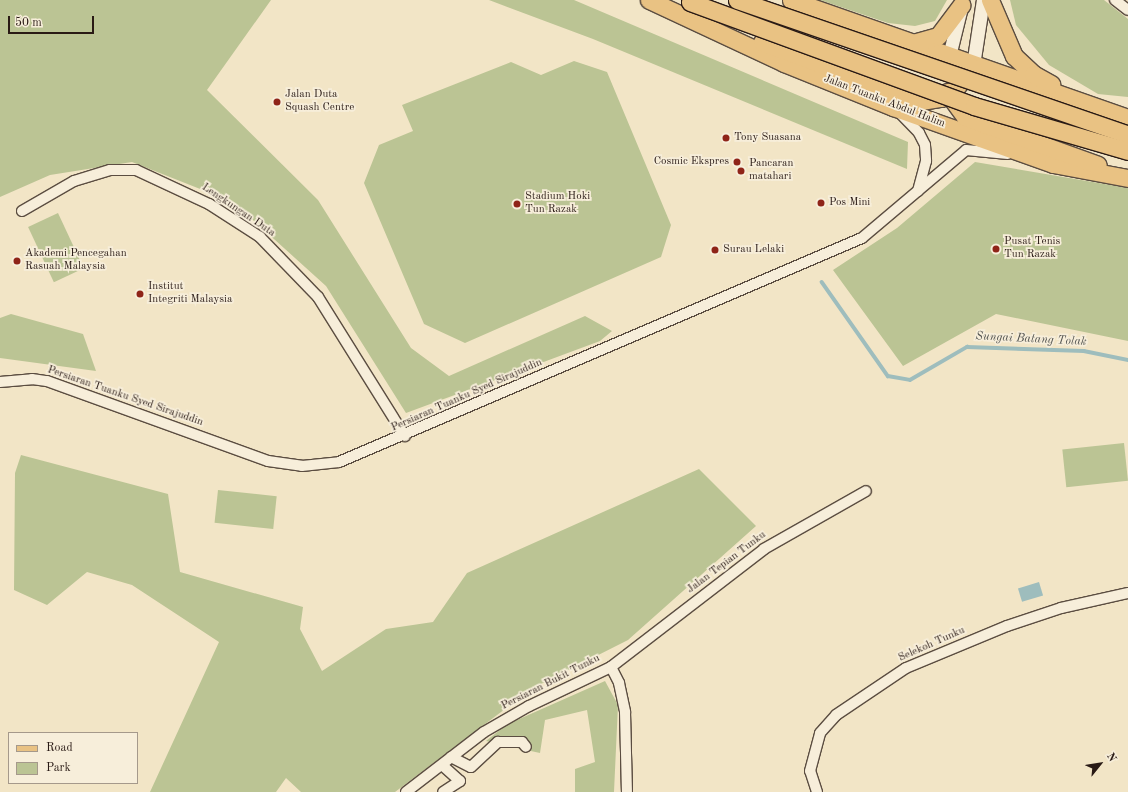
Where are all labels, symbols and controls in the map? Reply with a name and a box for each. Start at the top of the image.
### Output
scale bar [10,8,96,34]
text: 50 m [15,17,42,29]
street label: Jalan Tuanku Abdul Halim [821,73,947,131]
place label: Jalan Duta Squash Centre [285,89,354,115]
marker: Jalan Duta Squash Centre [272,97,282,107]
place label: Tony Suasana [734,131,801,145]
marker: Tony Suasana [721,133,731,143]
place label: Cosmic Ekspres [654,155,729,169]
marker: Cosmic Ekspres [732,157,742,167]
place label: Pancaran matahari [749,158,793,184]
marker: Pancaran matahari [736,166,746,176]
street label: Lengkungan Duta [199,181,277,241]
place label: Stadium Hoki Tun Razak [525,191,590,217]
place label: Pos Mini [829,196,870,210]
marker: Pos Mini [816,198,826,208]
marker: Stadium Hoki Tun Razak [512,199,522,209]
place label: Pusat Tenis Tun Razak [1004,236,1060,262]
place label: Surau Lelaki [723,243,784,257]
marker: Pusat Tenis Tun Razak [991,244,1001,254]
marker: Surau Lelaki [710,245,720,255]
place label: Akademi Pencegahan Rasuah Malaysia [25,248,127,274]
marker: Akademi Pencegahan Rasuah Malaysia [12,256,22,266]
place label: Institut Integriti Malaysia [148,281,232,307]
marker: Institut Integriti Malaysia [135,289,145,299]
water label: Sungai Batang Tolak [975,330,1087,350]
street label: Persiaran Tuanku Syed Sirajuddin [389,357,545,435]
street label: Persiaran Tuanku Syed Sirajuddin [45,364,205,430]
street label: Jalan Tepian Tunku [685,529,769,597]
street label: Selekoh Tunku [897,624,967,666]
street label: Persiaran Bukit Tunku [499,652,603,714]
legend [8,732,138,784]
text: Road [46,742,73,754]
north arrow [1080,744,1120,784]
text: N [1104,751,1118,764]
text: Park [46,762,71,774]

